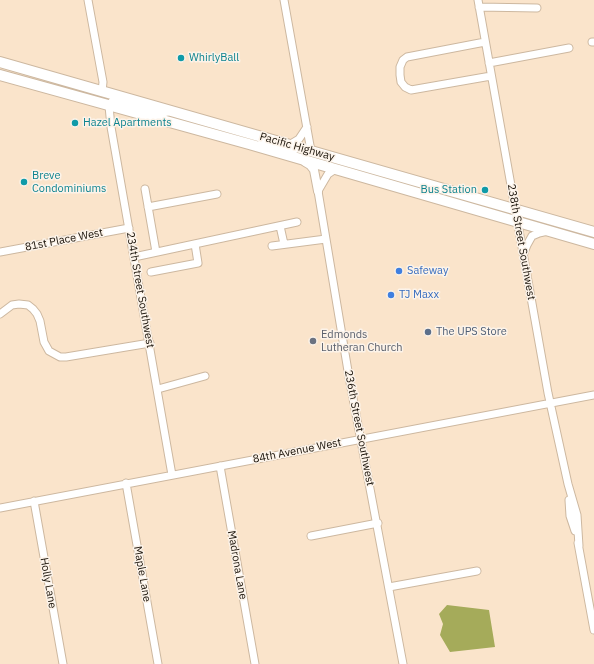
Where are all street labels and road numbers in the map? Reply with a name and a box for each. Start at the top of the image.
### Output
street label: Pacific Highway [258,130,336,164]
street label: 238th Street Southwest [504,183,538,301]
street label: 81st Place West [24,226,104,254]
street label: 234th Street Southwest [123,231,157,349]
street label: 236th Street Southwest [341,369,377,487]
street label: 84th Avenue West [252,436,342,466]
street label: Madrona Lane [224,530,250,600]
street label: Maple Lane [131,545,153,603]
street label: Holly Lane [37,556,59,610]

